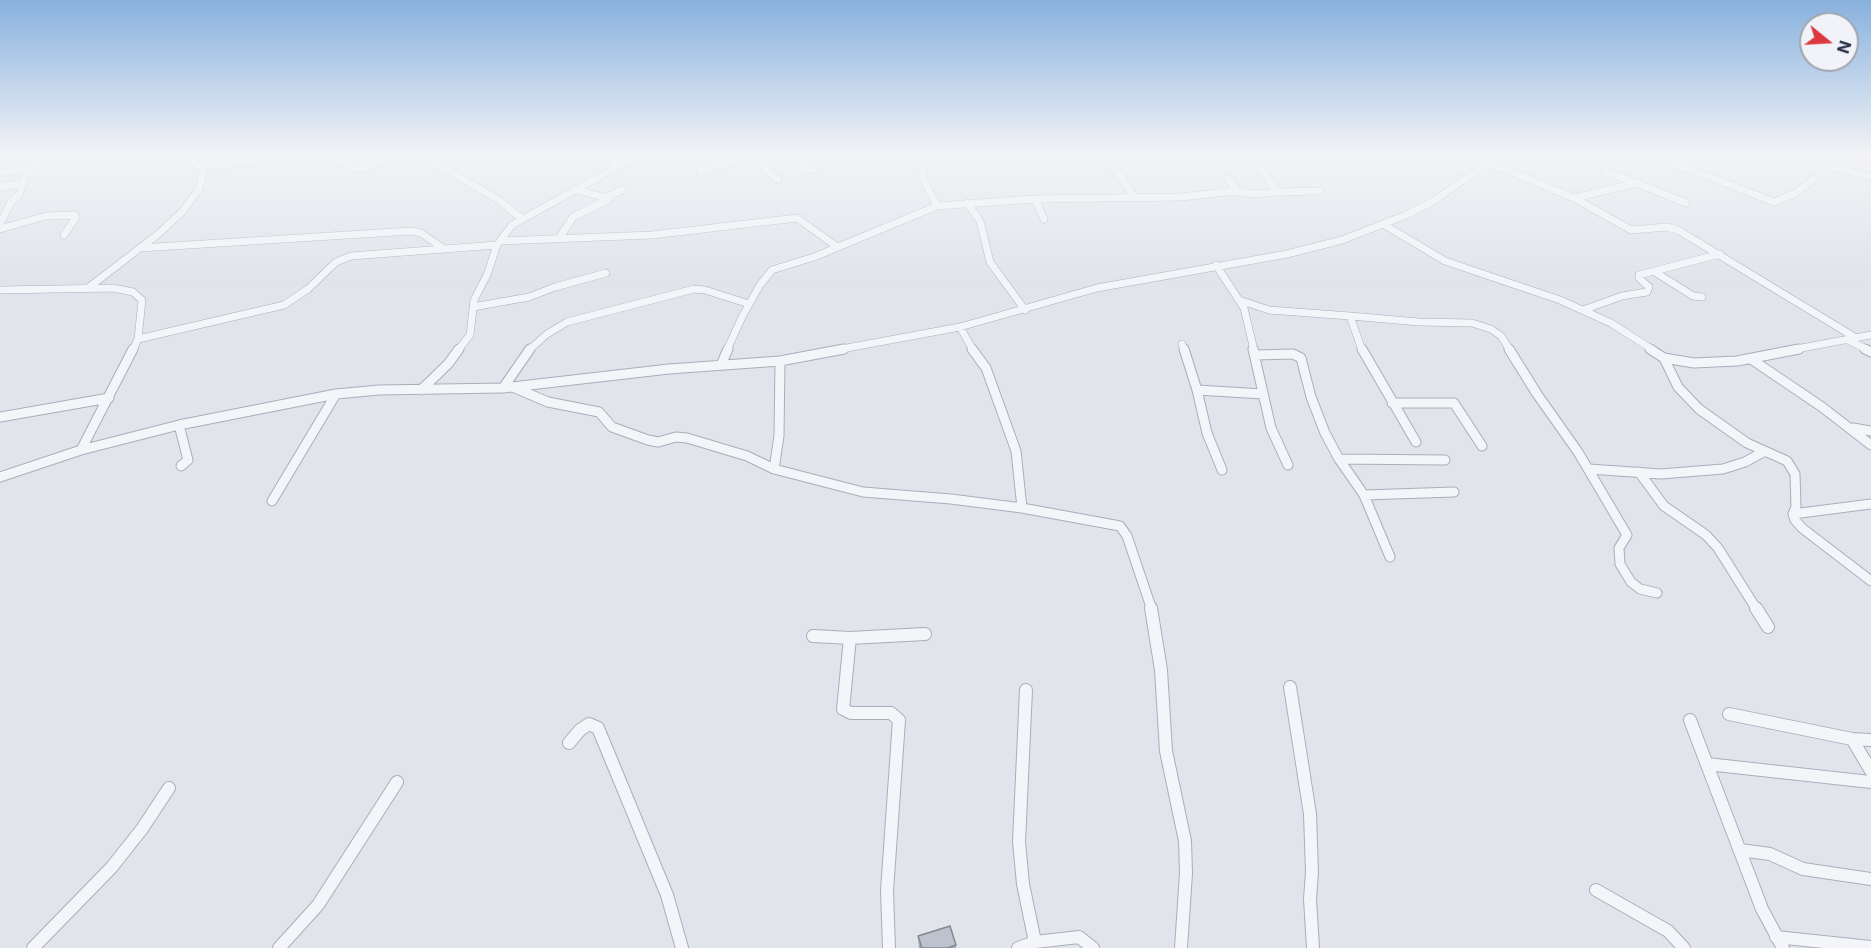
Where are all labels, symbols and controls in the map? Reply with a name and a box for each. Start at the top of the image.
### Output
north arrow [1799,12,1859,72]
text: N [1833,38,1856,56]

